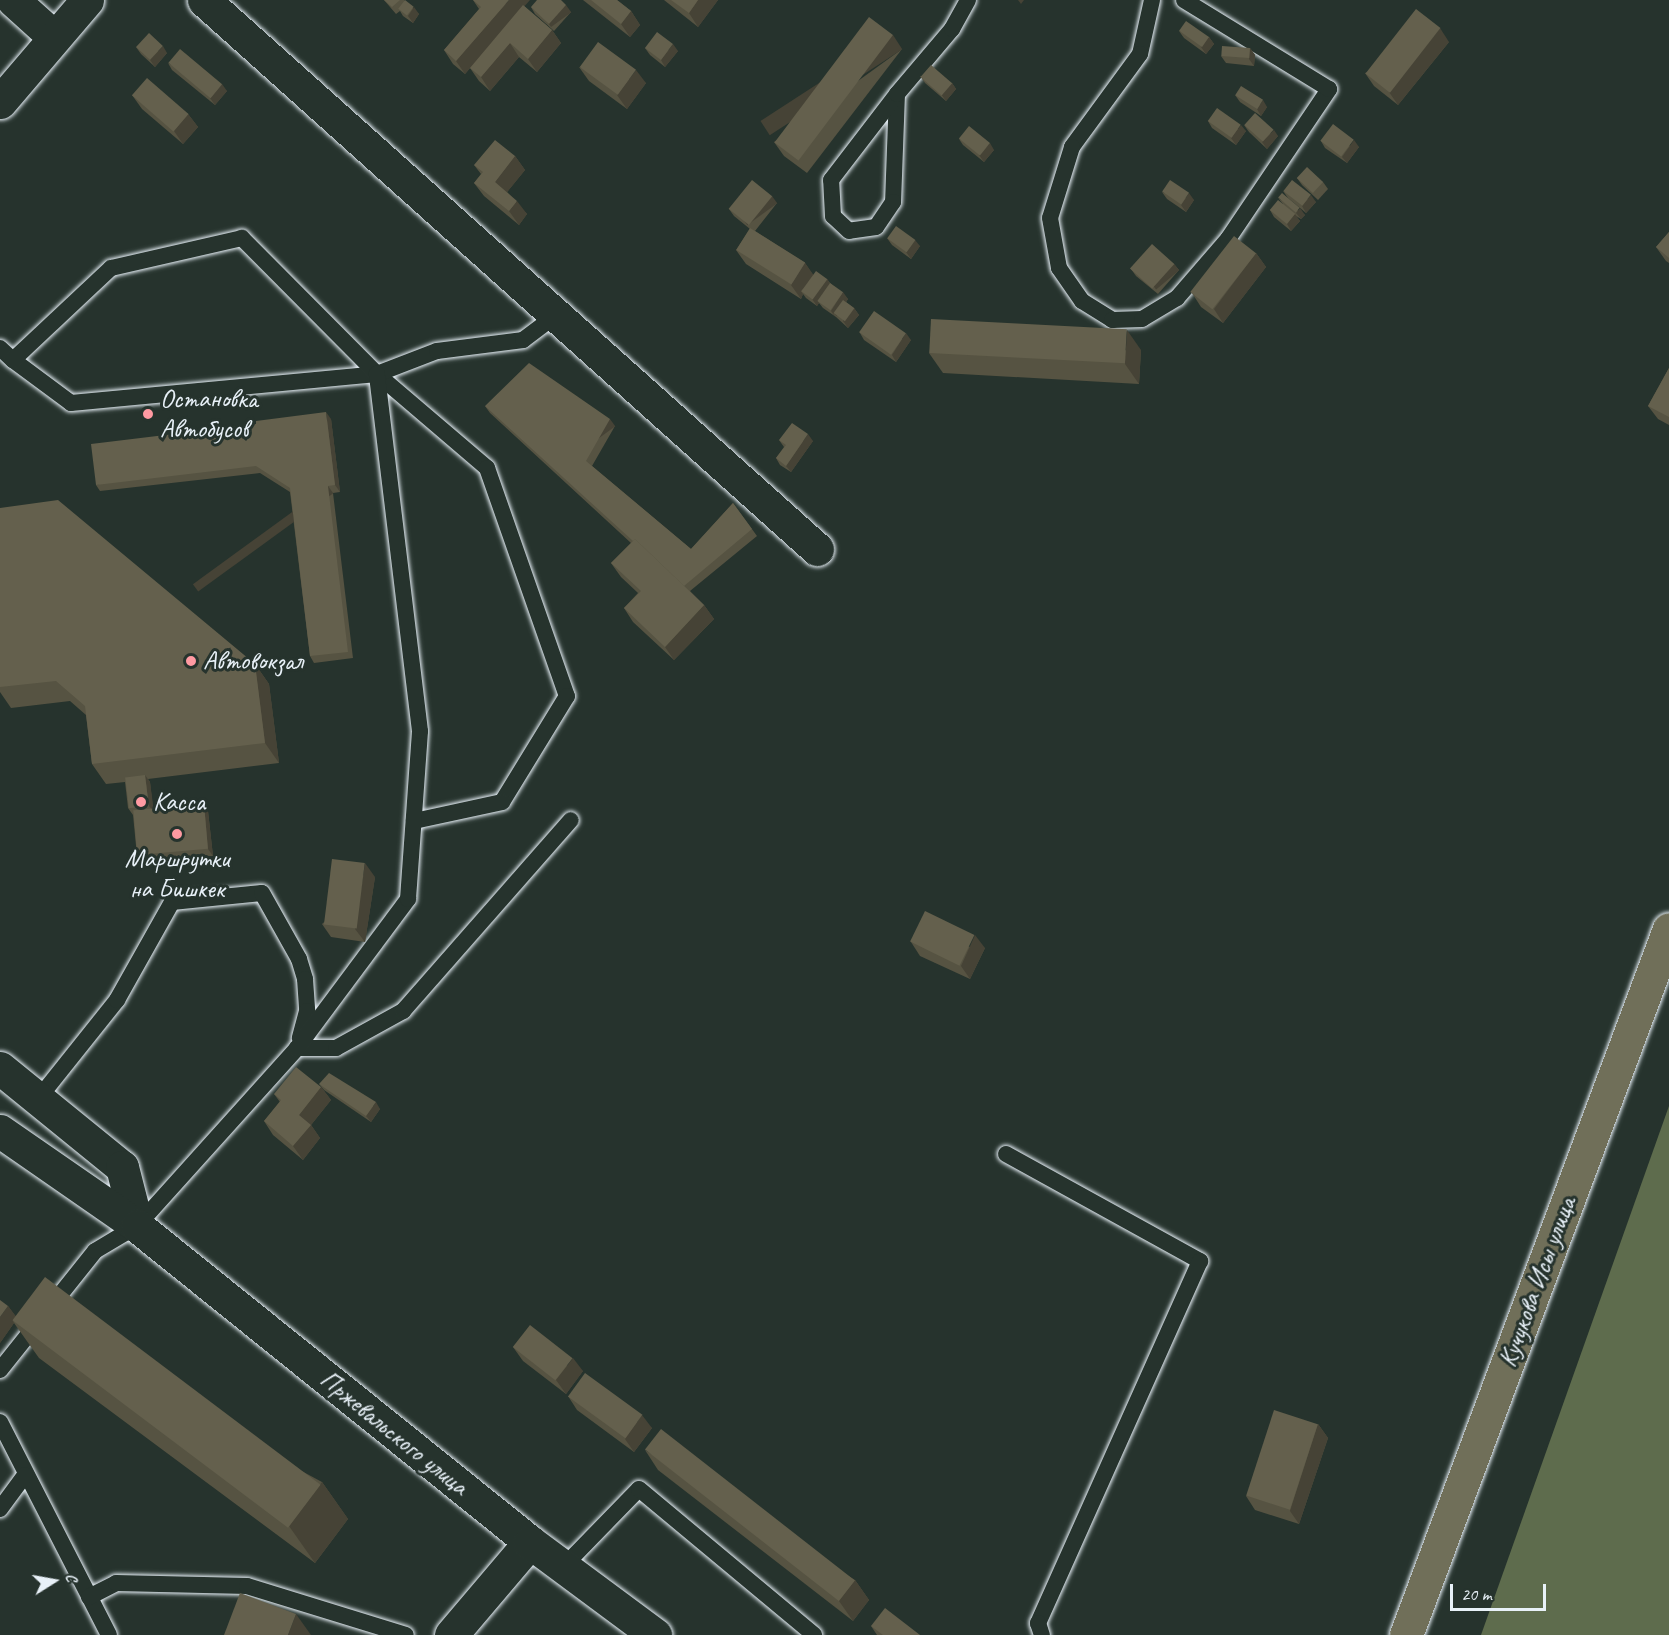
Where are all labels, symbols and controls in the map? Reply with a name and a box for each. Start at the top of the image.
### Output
place label: Остановка Автобусов [160,383,257,444]
marker: Остановка Автобусов [141,407,155,421]
place label: Автовокзал [203,645,303,677]
marker: Автовокзал [184,654,198,668]
place label: Касса [153,786,205,818]
marker: Касса [134,795,148,809]
marker: Маршрутки на Бишкек [170,827,184,841]
place label: Маршрутки на Бишкек [125,843,229,904]
street label: Кучукова Исы улица [1492,1193,1582,1371]
street label: Пржевальского улица [313,1363,475,1503]
north arrow [24,1551,84,1611]
text: С [61,1572,82,1583]
scale bar [1453,1572,1549,1610]
text: 20 m [1461,1583,1492,1605]

